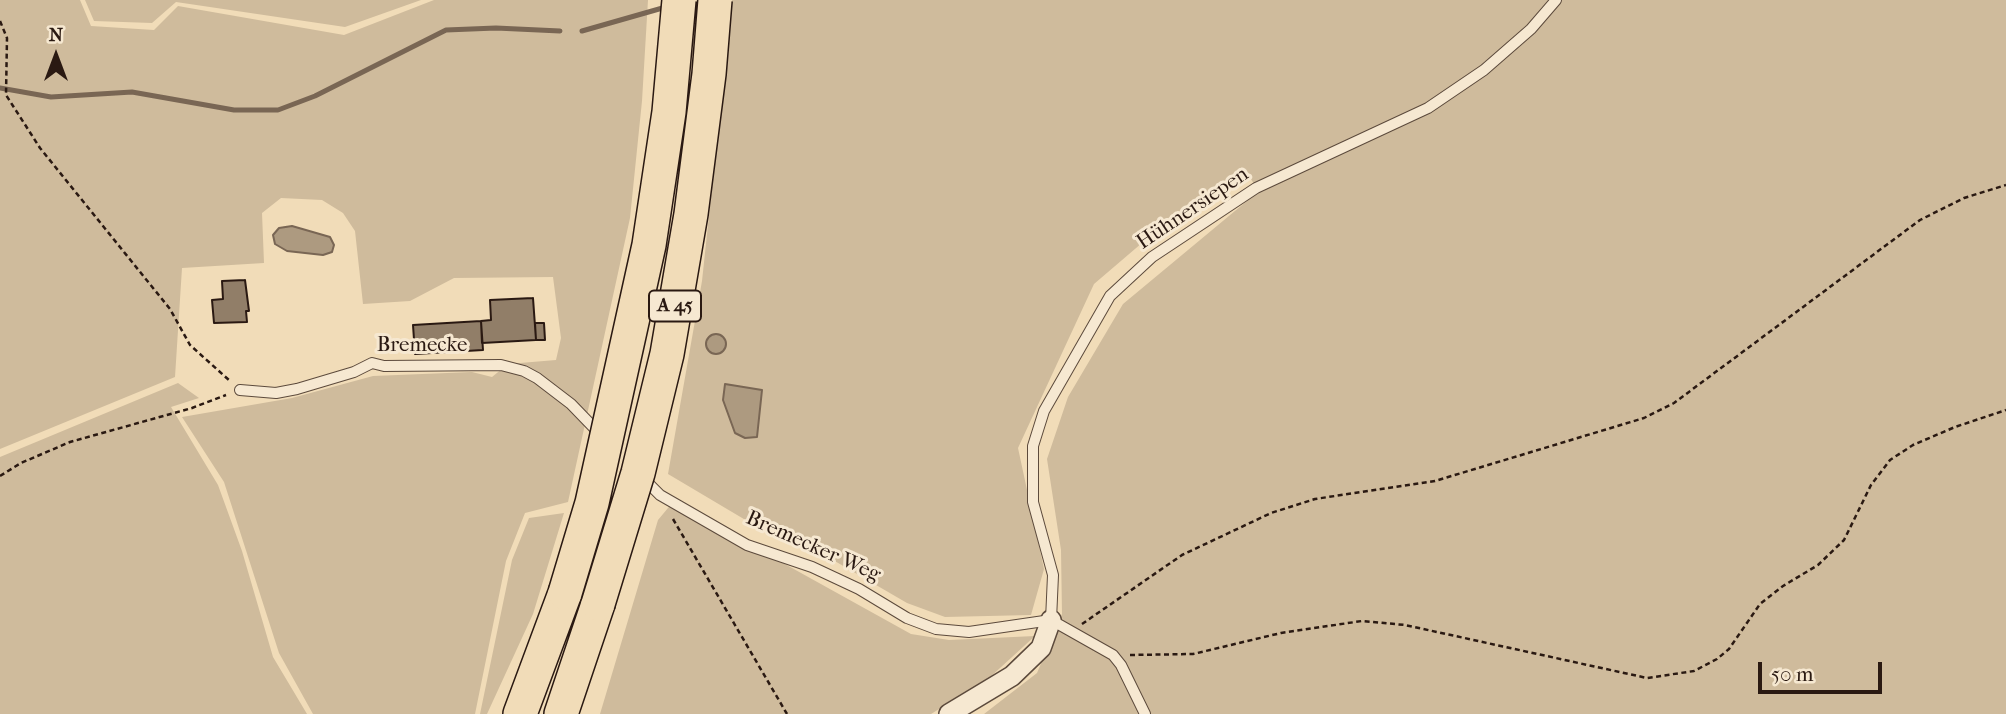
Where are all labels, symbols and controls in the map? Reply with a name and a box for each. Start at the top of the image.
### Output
north arrow [21,21,91,91]
text: N [49,24,63,46]
street label: Hühnersiepen [1132,162,1254,256]
road number: A 45 [649,290,701,322]
street label: Bremecke [377,333,467,359]
street label: Bremecker Weg [742,506,884,588]
scale bar [1761,648,1885,692]
text: 50 m [1771,662,1814,686]

